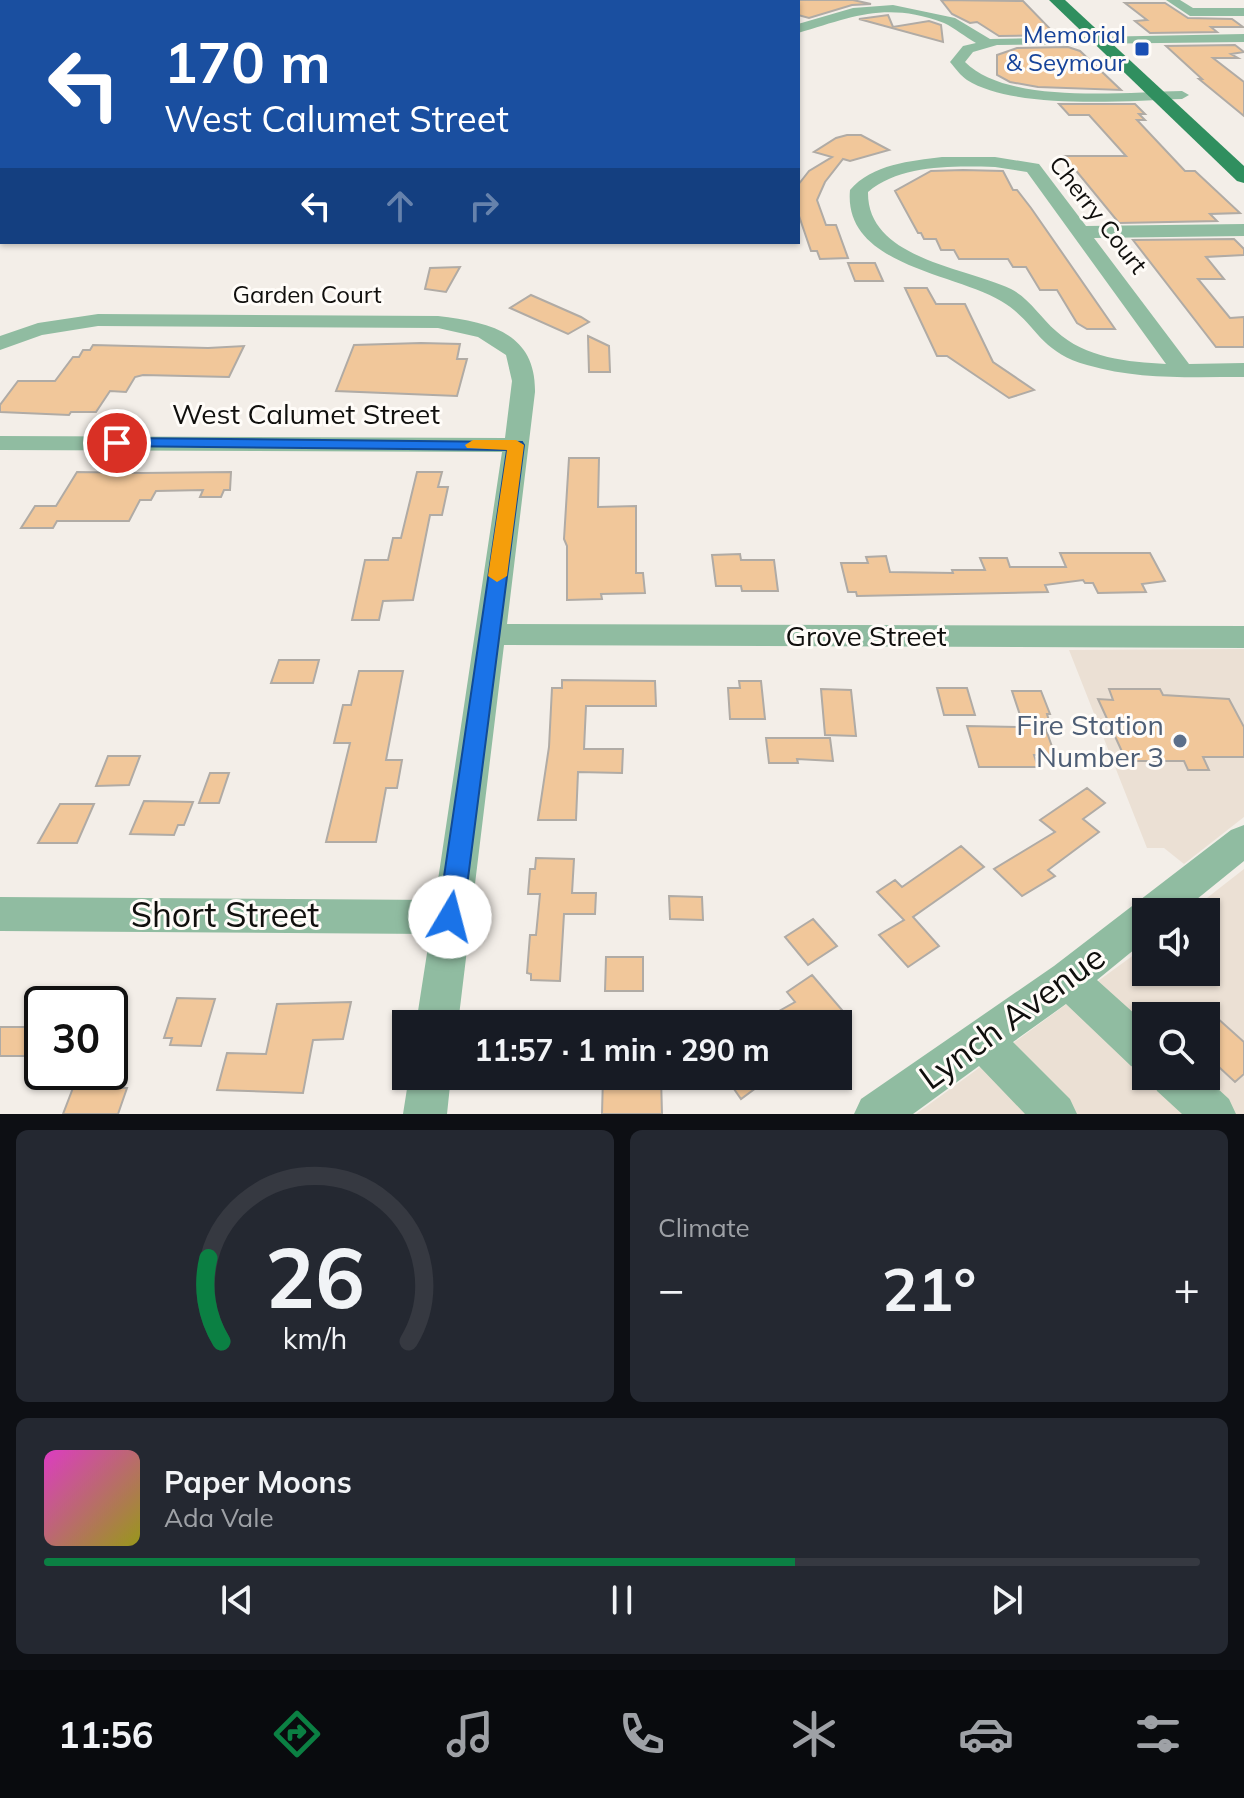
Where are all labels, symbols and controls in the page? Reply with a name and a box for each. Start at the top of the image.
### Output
place label: Memorial & Seymour [1006,19,1126,77]
text: 170 m [164,27,331,97]
icon: left [32,32,136,136]
marker: Memorial & Seymour [1133,40,1151,58]
text: West Calumet Street [164,96,509,141]
street label: Cherry Court [1043,149,1154,279]
icon: left [294,184,338,228]
icon: ahead [378,184,422,228]
icon: right [462,184,506,228]
street label: Garden Court [232,279,382,309]
street label: West Calumet Street [172,396,440,431]
pin [83,409,151,477]
icon: arrive [95,421,139,465]
street label: Grove Street [786,618,947,653]
place label: Fire Station Number 3 [1016,707,1164,774]
marker: Fire Station Number 3 [1171,732,1189,750]
position arrow [408,875,492,959]
street label: Short Street [131,893,319,936]
map controls [1132,898,1220,1090]
button: sound [1132,898,1220,986]
street label: Lynch Avenue [910,935,1113,1098]
speed limit sign: 30 [24,986,128,1090]
button: search [1132,1002,1220,1090]
text: 11:57 · 1 min · 290 m [474,1031,770,1069]
text: Climate [658,1211,750,1244]
text: 26 [265,1224,365,1329]
text: 21° [882,1251,976,1326]
text: − [658,1261,684,1316]
text: + [1174,1261,1200,1316]
text: km/h [283,1320,347,1356]
text: Paper Moons [164,1463,352,1501]
text: Ada Vale [164,1501,274,1534]
icon: previous [215,1578,259,1622]
icon: pause [600,1578,644,1622]
icon: next [985,1578,1029,1622]
icon: directions [269,1706,325,1762]
icon: music [442,1706,498,1762]
icon: phone [614,1706,670,1762]
icon: climate [786,1706,842,1762]
icon: car [958,1706,1014,1762]
icon: filters [1130,1706,1186,1762]
text: 11:56 [58,1712,153,1757]

